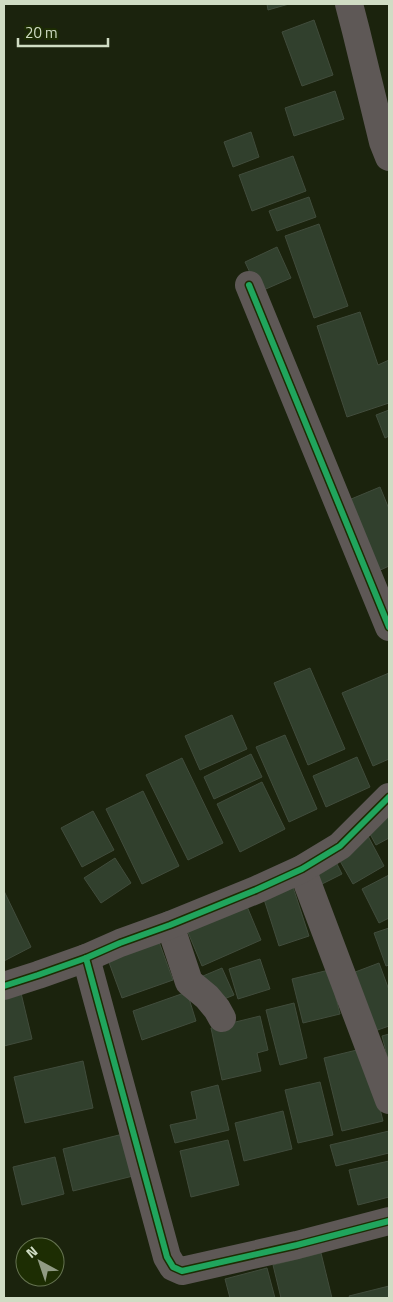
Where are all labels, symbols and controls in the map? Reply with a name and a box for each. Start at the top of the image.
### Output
scale bar [18,15,108,47]
text: 20 m [25,21,58,44]
north arrow [15,1237,65,1287]
text: N [21,1240,42,1263]

